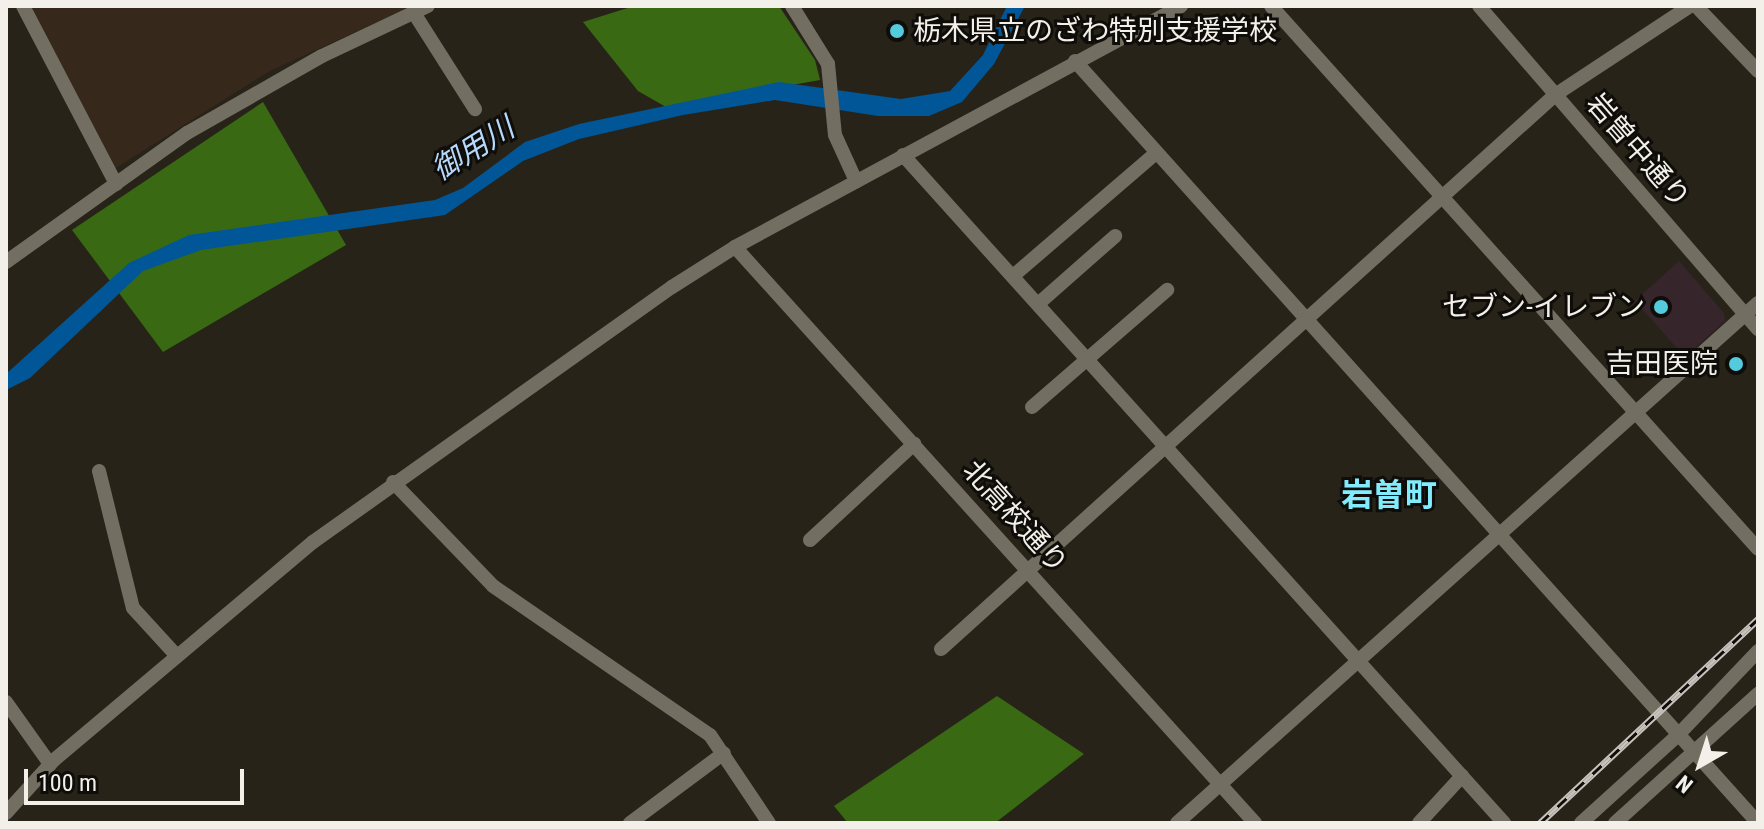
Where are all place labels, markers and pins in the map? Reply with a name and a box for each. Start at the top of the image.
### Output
place label: 栃木県立のざわ特別支援学校 [913,14,1277,48]
marker: 栃木県立のざわ特別支援学校 [888,22,906,40]
place label: セブン-イレブン [1442,290,1645,324]
marker: セブン-イレブン [1652,298,1670,316]
place label: 吉田医院 [1606,347,1718,381]
marker: 吉田医院 [1725,353,1747,375]

